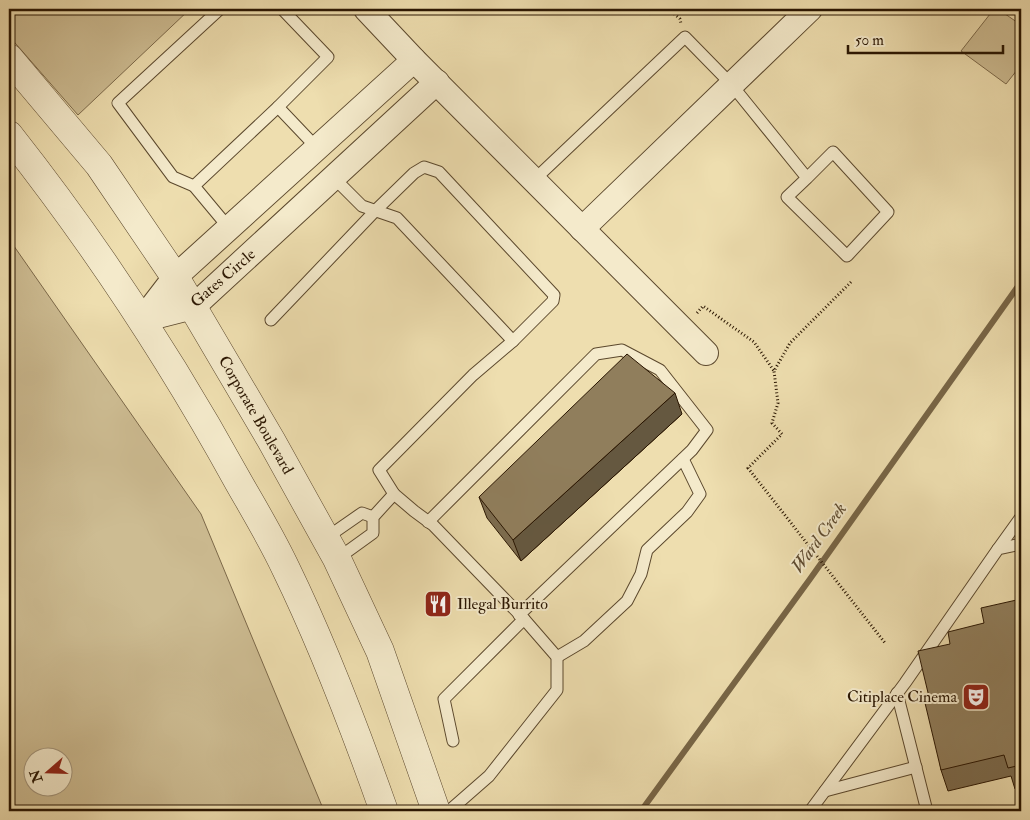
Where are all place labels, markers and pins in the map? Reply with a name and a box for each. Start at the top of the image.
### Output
restaurant icon: Illegal Burrito [423,589,453,619]
place label: Illegal Burrito [457,594,548,614]
theatre icon: Citiplace Cinema [961,682,991,712]
place label: Citiplace Cinema [847,687,957,708]

